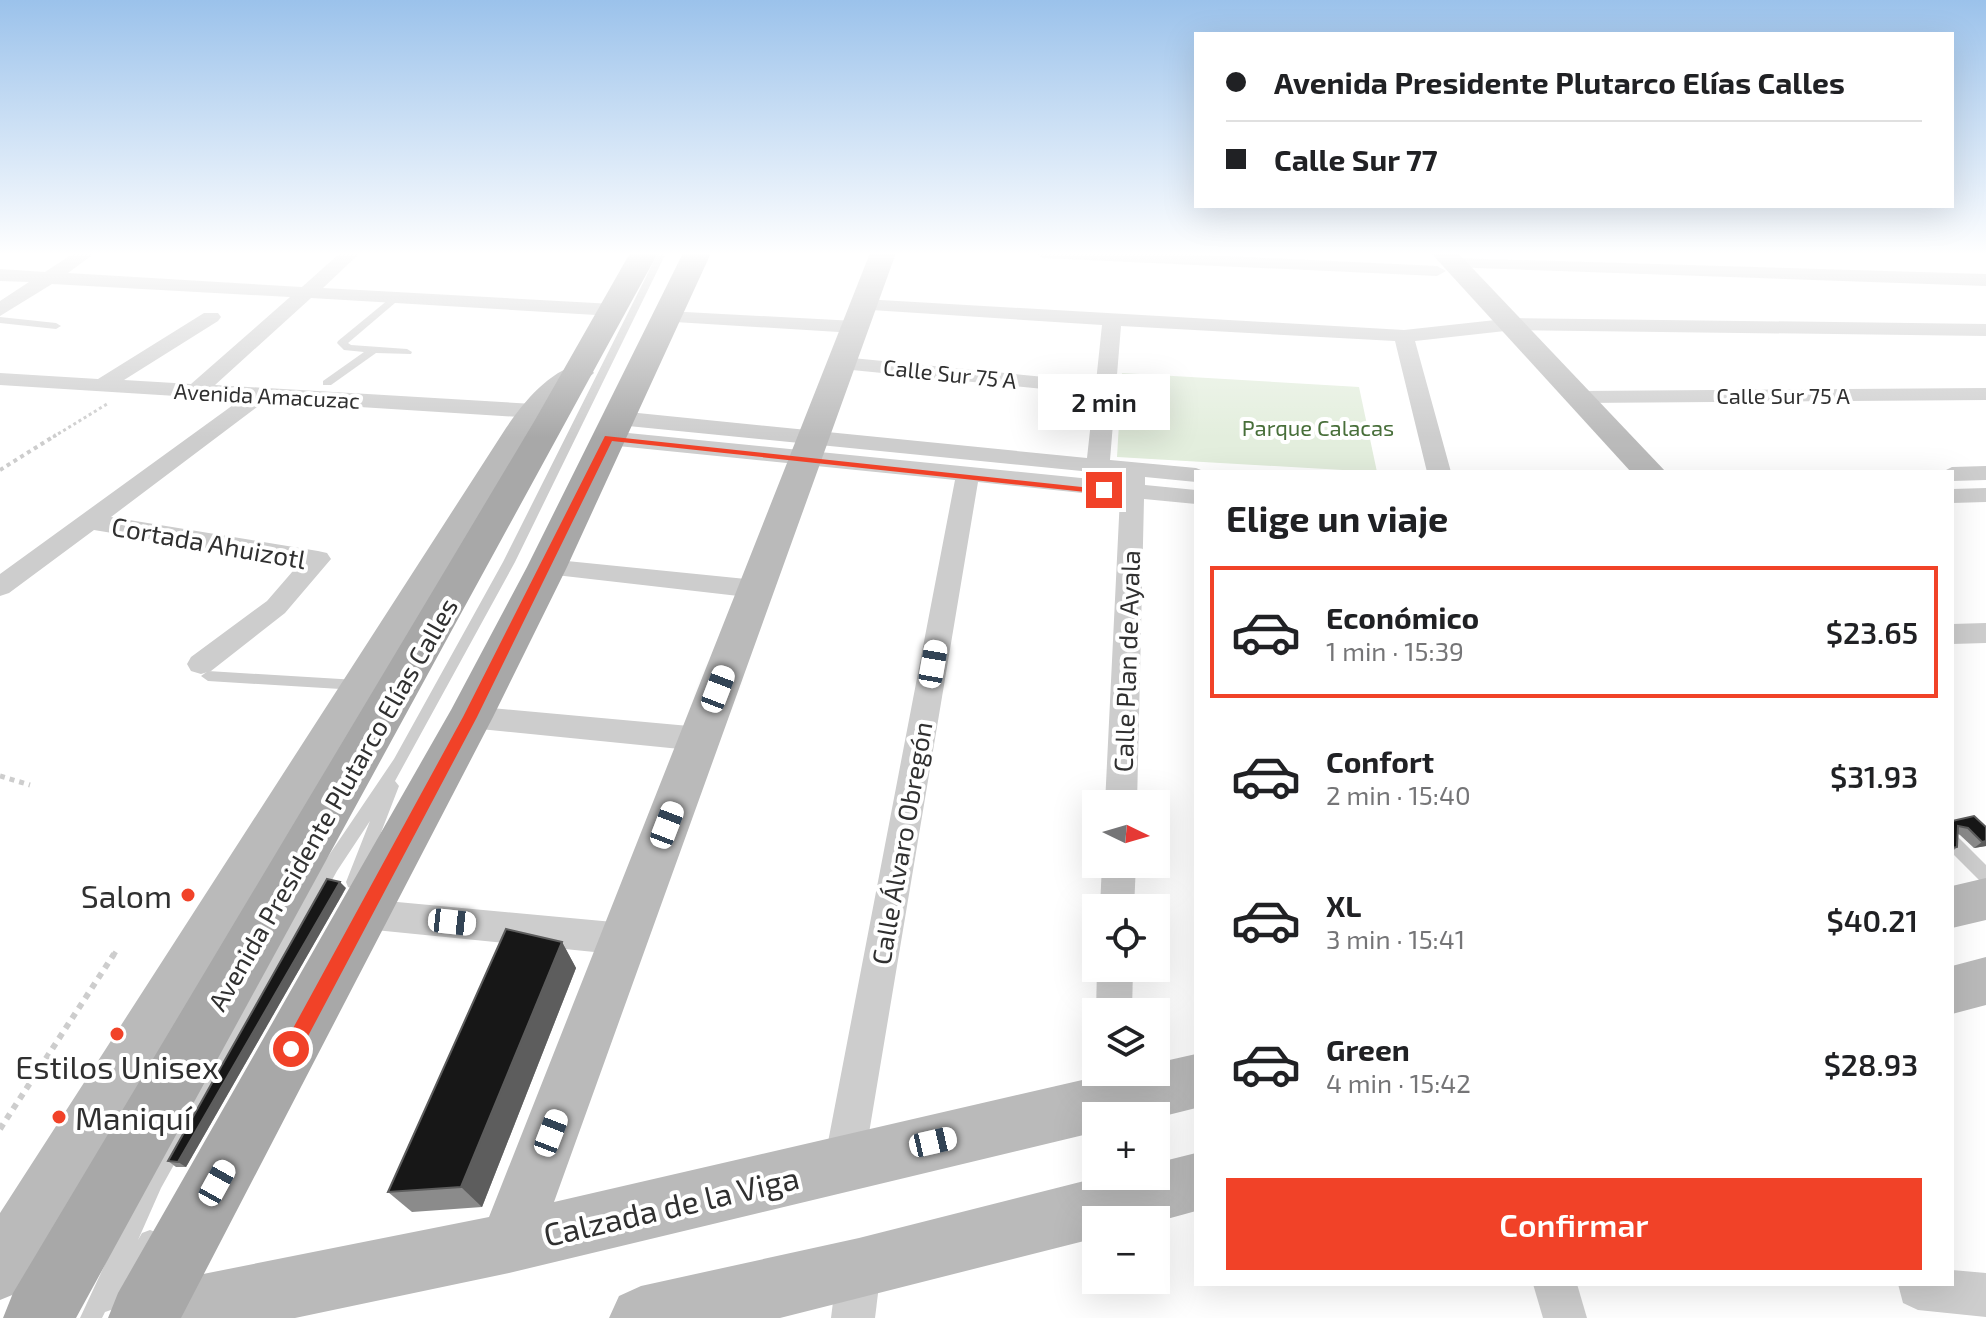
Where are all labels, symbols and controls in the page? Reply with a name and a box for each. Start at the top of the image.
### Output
text: Avenida Presidente Plutarco Elías Calles [1274,64,1845,100]
text: Calle Sur 77 [1274,141,1438,177]
street label: Calle Sur 75 A [882,353,1018,393]
callout: 2 min [1038,374,1170,430]
street label: Avenida Amacuzac [173,377,361,413]
street label: Calle Sur 75 A [1716,382,1850,408]
text: 2 min [1071,386,1137,417]
park label: Parque Calacas [1242,414,1394,440]
route end [1086,472,1122,508]
text: Elige un viaje [1226,496,1448,539]
street label: Cortada Ahuizotl [109,510,309,574]
street label: Calle Plan de Ayala [1107,549,1145,773]
street label: Avenida Presidente Plutarco Elías Calles [201,592,463,1016]
icon: car [1230,596,1302,668]
text: Económico [1326,599,1479,635]
text: $23.65 [1826,614,1918,650]
text: 1 min · 15:39 [1326,635,1464,666]
car [917,638,949,690]
car [698,662,738,716]
street label: Calle Álvaro Obregón [864,719,938,967]
icon: car [1230,740,1302,812]
text: Confort [1326,743,1434,779]
text: $31.93 [1830,758,1918,794]
text: 2 min · 15:40 [1326,779,1471,810]
north arrow [1082,790,1170,878]
map controls [1082,790,1170,1294]
car [647,798,687,852]
place label: Salom [81,876,172,914]
icon: car [1230,884,1302,956]
marker: Salom [179,886,197,904]
text: XL [1326,887,1361,923]
button: locate [1082,894,1170,982]
text: $40.21 [1827,902,1918,938]
car [427,908,477,936]
text: 3 min · 15:41 [1326,923,1465,954]
button: layers [1082,998,1170,1086]
marker: Estilos Unisex [108,1025,126,1043]
icon: car [1230,1028,1302,1100]
route start [273,1031,309,1067]
text: Green [1326,1031,1410,1067]
text: $28.93 [1824,1046,1918,1082]
place label: Estilos Unisex [15,1047,219,1085]
text: 4 min · 15:42 [1326,1067,1471,1098]
place label: Maniquí [75,1098,193,1136]
button: + [1082,1102,1170,1190]
car [531,1106,571,1160]
marker: Maniquí [50,1108,68,1126]
car [907,1125,959,1159]
car [195,1156,239,1210]
street label: Calzada de la Viga [540,1157,802,1253]
button: Confirmar [1226,1178,1922,1270]
button: − [1082,1206,1170,1294]

